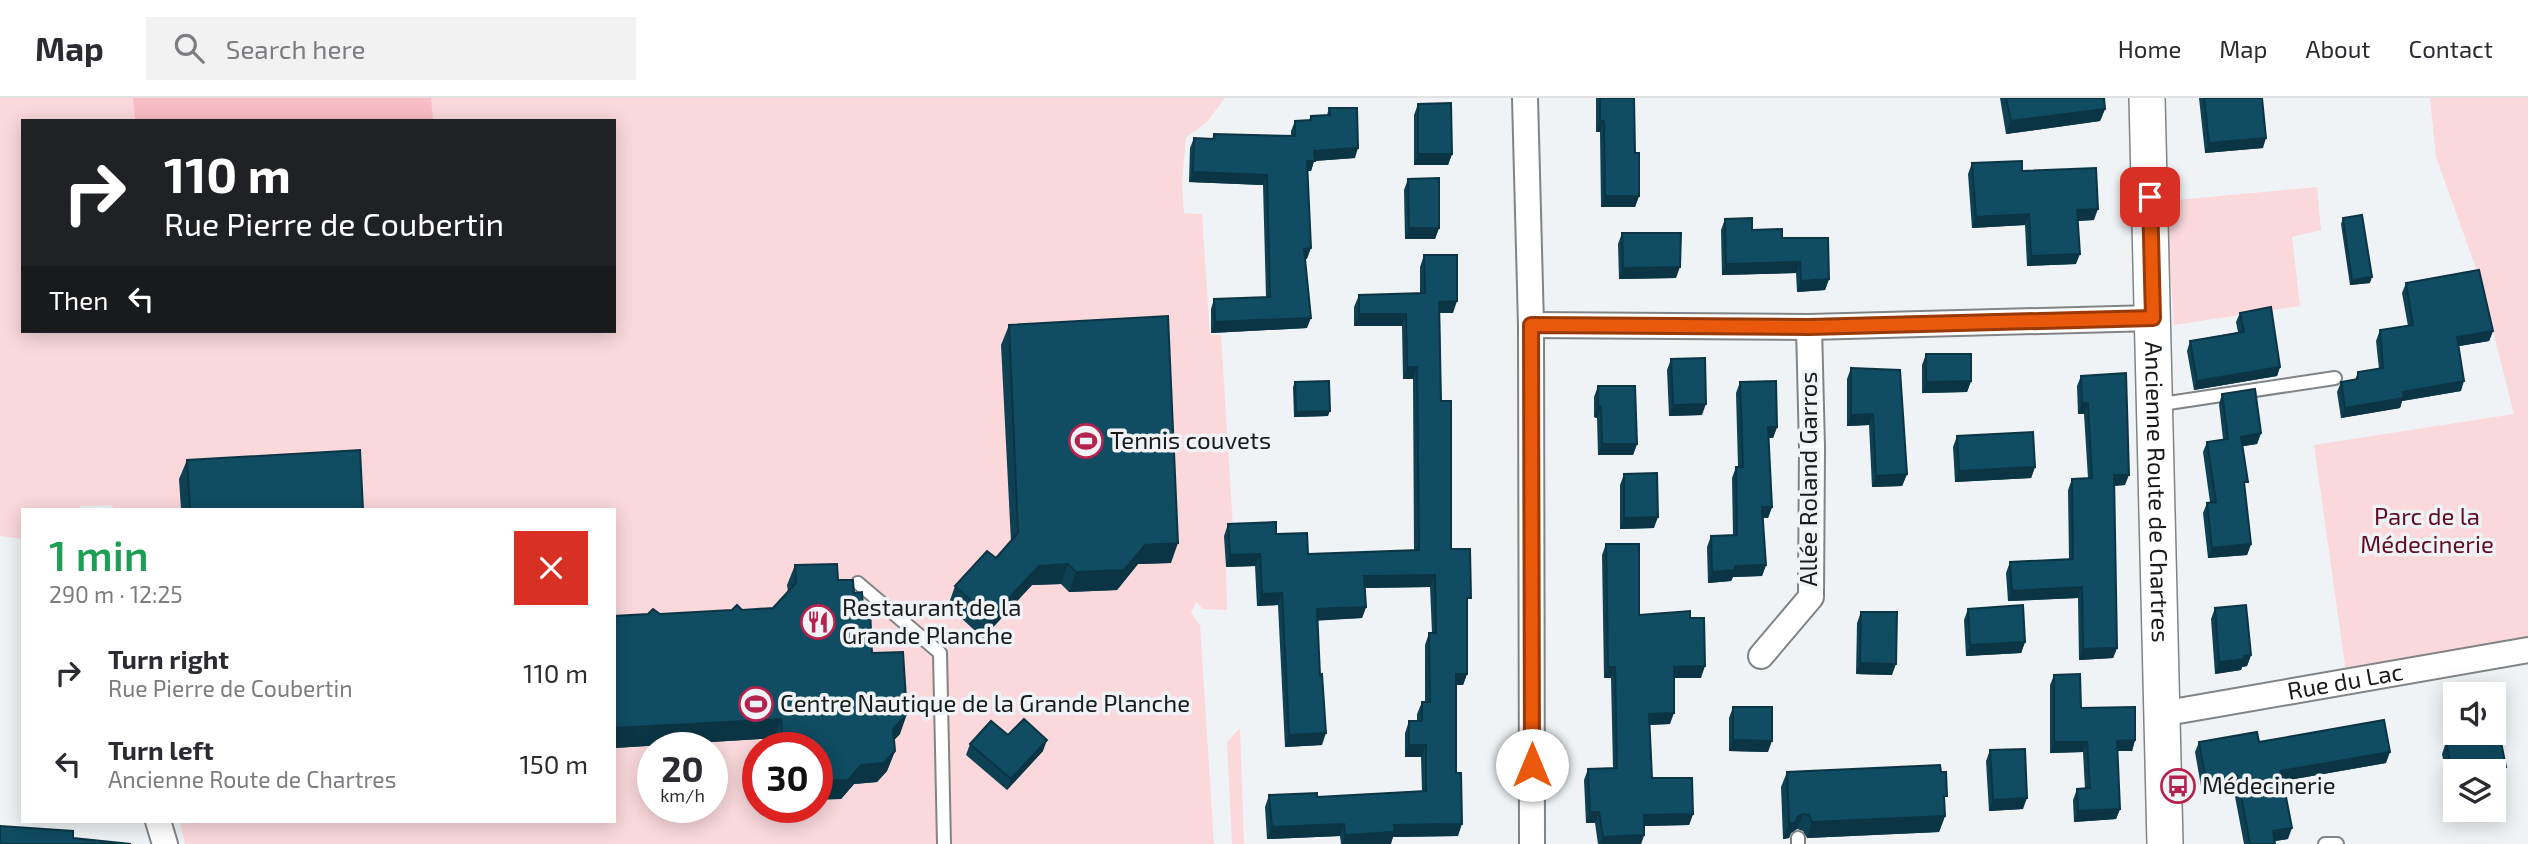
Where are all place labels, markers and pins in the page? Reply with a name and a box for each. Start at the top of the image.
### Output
pin [2120,167,2180,227]
sports icon: Tennis couvets [1067,422,1105,460]
place label: Tennis couvets [1110,425,1271,454]
place label: Restaurant de la Grande Planche [842,592,1021,649]
restaurant icon: Restaurant de la Grande Planche [799,603,837,641]
sports icon: Centre Nautique de la Grande Planche [737,685,775,723]
place label: Centre Nautique de la Grande Planche [780,688,1190,717]
bus stop icon: Médecinerie [2159,767,2197,805]
place label: Médecinerie [2202,770,2336,799]

